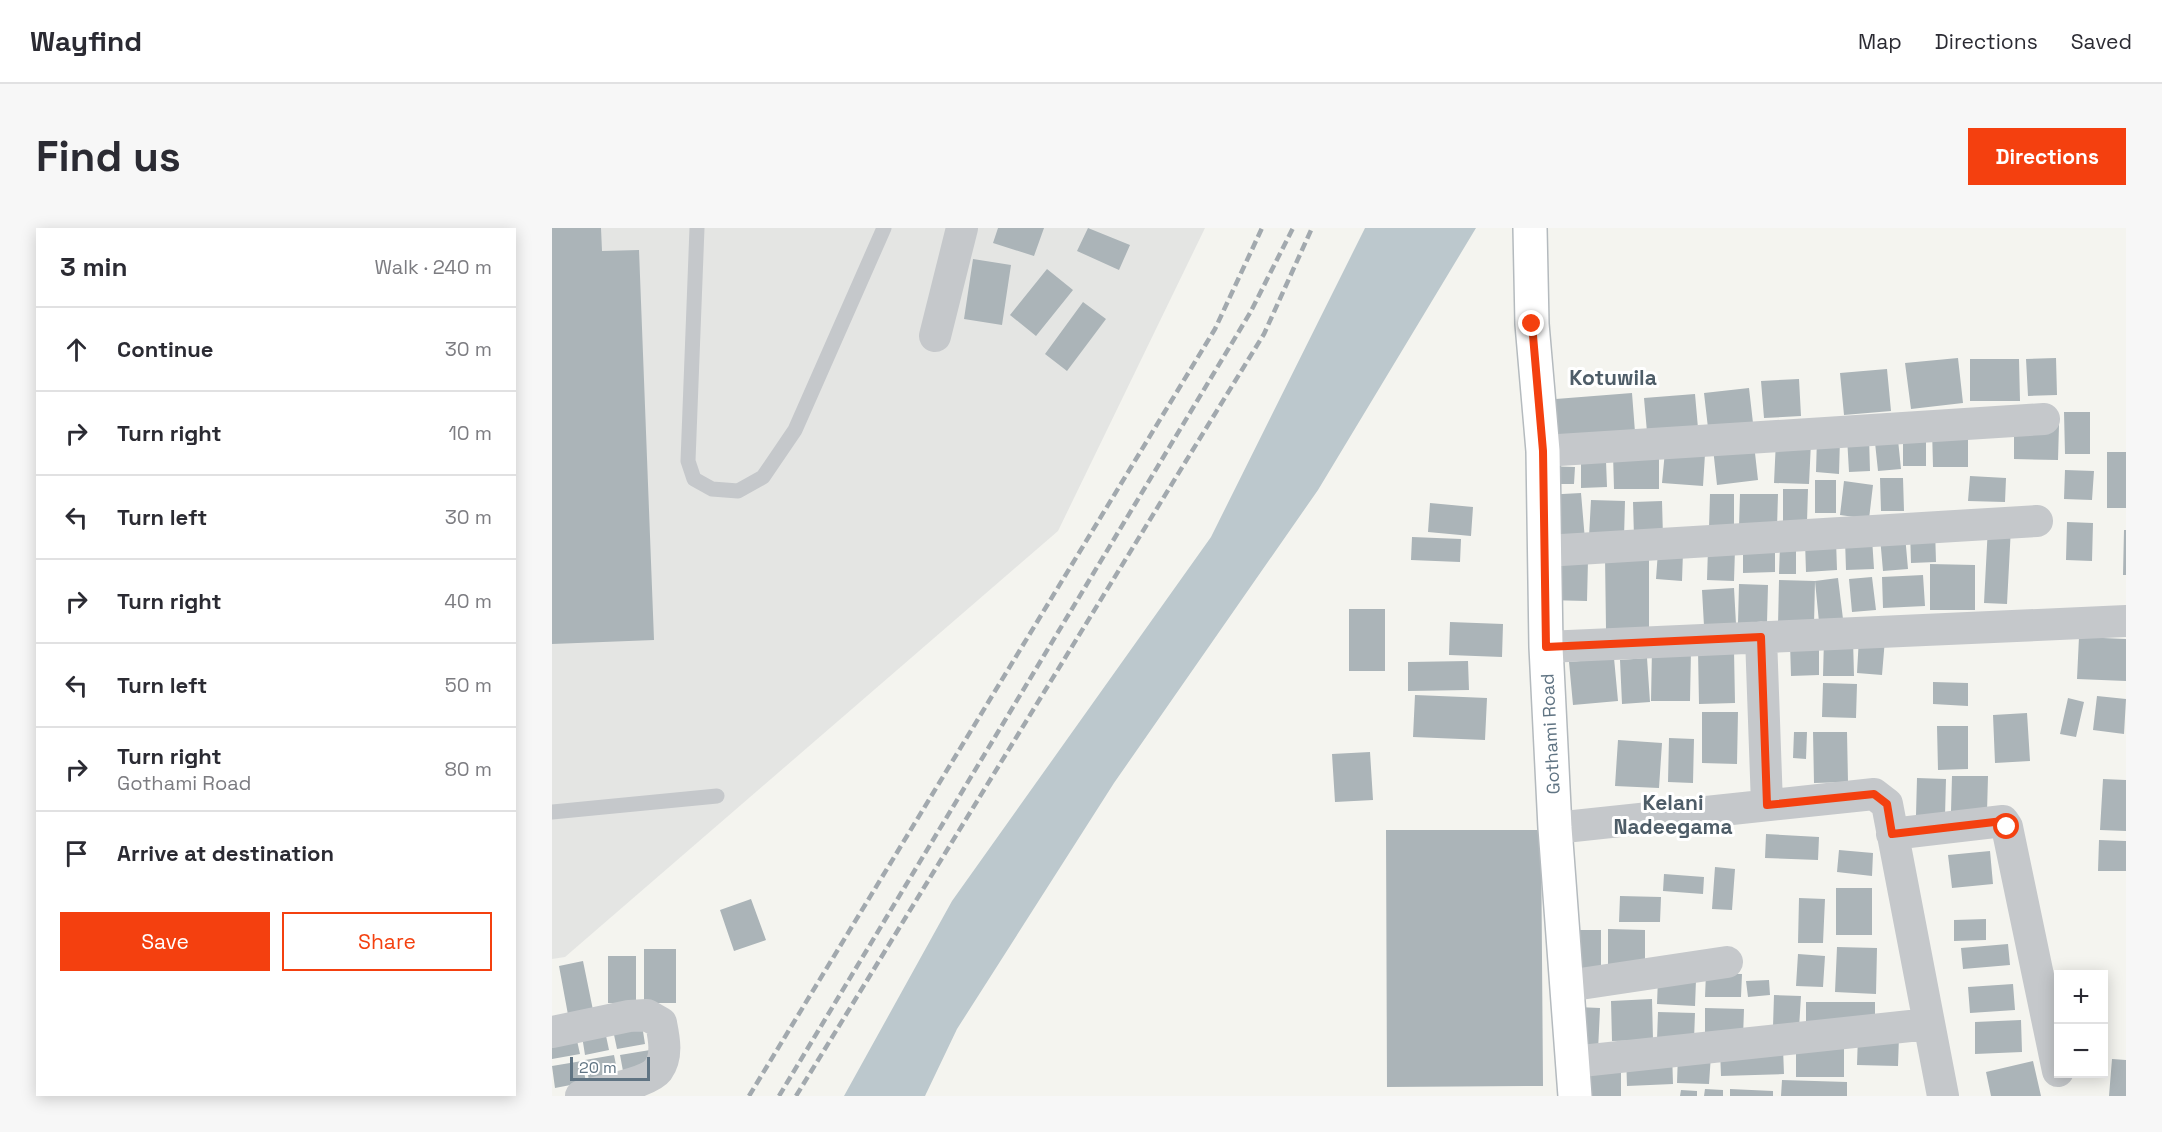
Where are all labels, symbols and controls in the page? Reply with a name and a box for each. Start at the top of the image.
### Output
text: Wayfind [30,23,142,59]
text: Map [1858,28,1902,55]
text: Directions [1935,28,2038,55]
text: Saved [2071,28,2132,55]
button: Directions [1968,128,2126,185]
text: Find us [36,130,181,183]
text: 3 min [60,250,128,284]
text: Walk · 240 m [374,254,492,280]
route end [1518,310,1544,336]
icon: ahead [60,333,93,366]
text: Continue [117,335,213,363]
text: 30 m [445,336,492,362]
district label: Kotuwila [1569,364,1657,391]
icon: right [60,417,93,450]
text: Turn right [117,419,222,447]
text: 10 m [448,420,492,446]
icon: left [60,501,93,534]
text: Turn left [117,503,207,531]
text: 30 m [445,504,492,530]
icon: right [60,585,93,618]
text: Turn right [117,587,222,615]
text: 40 m [444,588,492,614]
icon: left [60,669,93,702]
text: Turn left [117,671,207,699]
text: 50 m [445,672,492,698]
street label: Gothami Road [1535,673,1565,795]
text: Turn right [117,742,222,770]
icon: right [60,753,93,786]
text: 80 m [444,756,492,782]
text: Gothami Road [117,770,251,796]
district label: Kelani Nadeegama [1613,789,1733,840]
route start [1993,813,2019,839]
icon: arrive [60,837,93,870]
text: Arrive at destination [117,839,334,867]
button: Save [60,912,270,971]
button: Share [282,912,492,971]
map controls [2054,970,2108,1078]
button: + [2054,970,2108,1024]
button: − [2054,1024,2108,1078]
scale bar [570,1054,650,1082]
text: 20 m [579,1057,617,1078]

